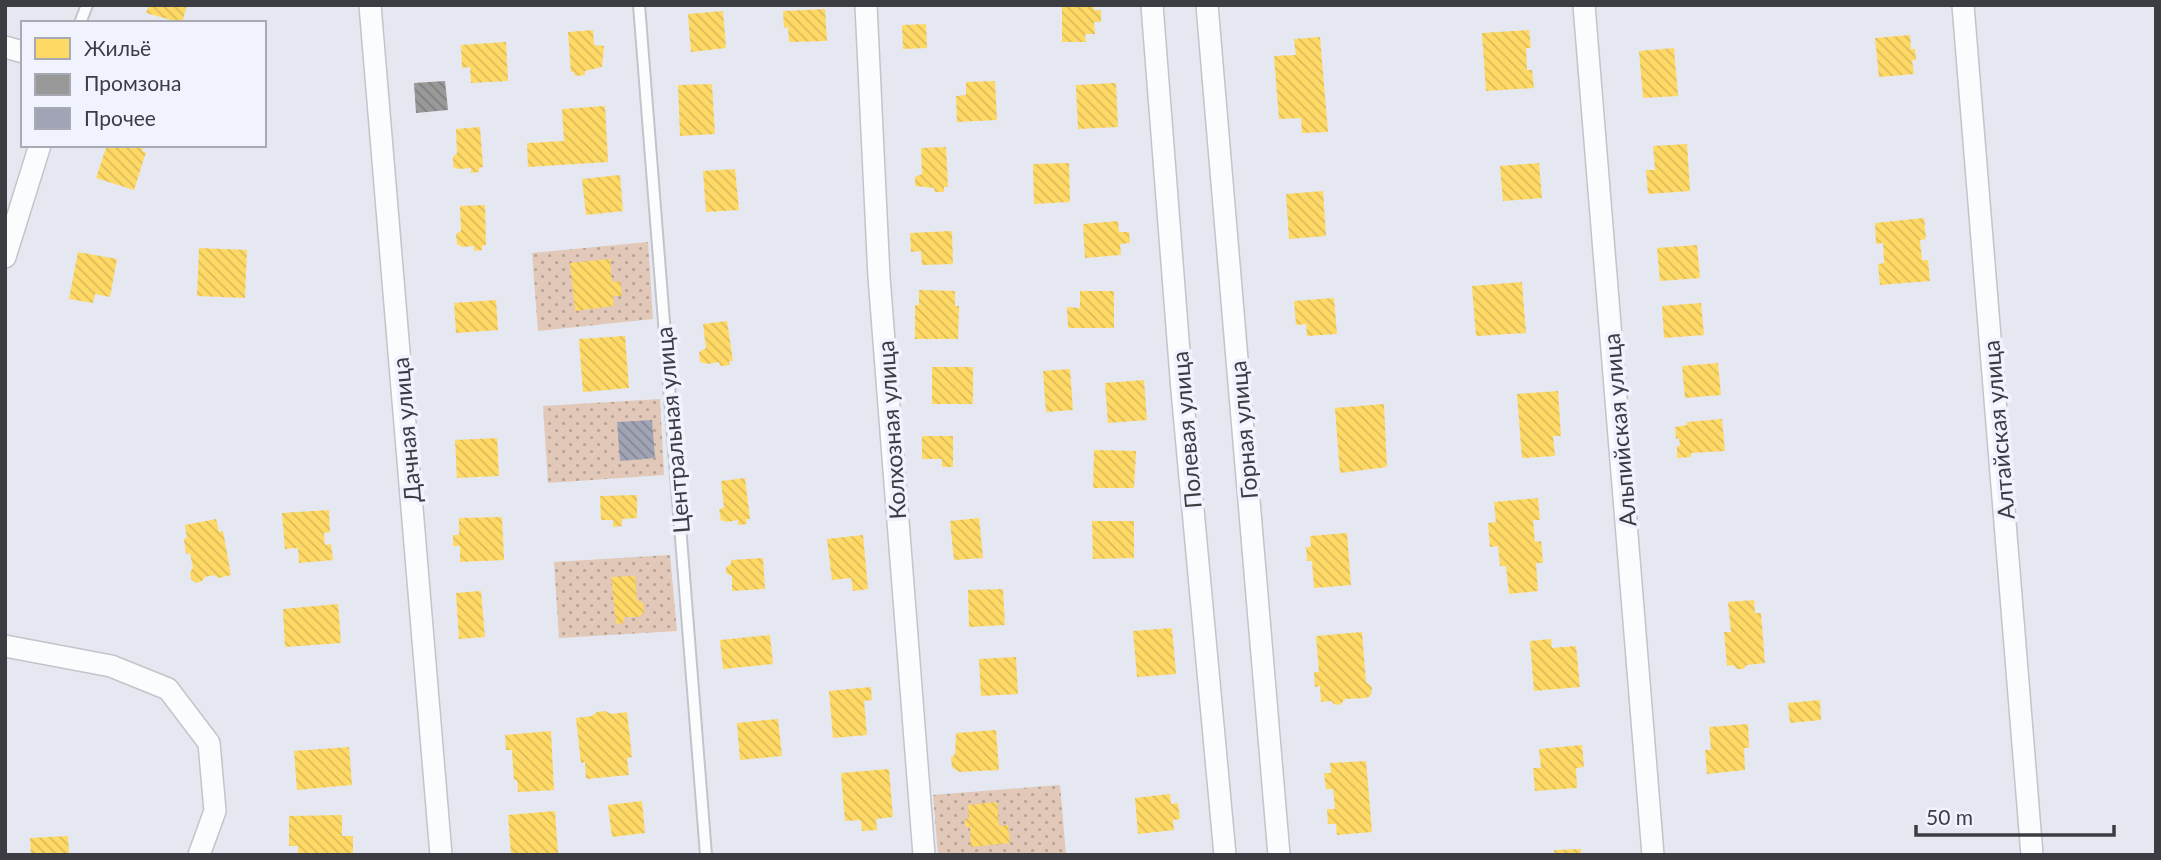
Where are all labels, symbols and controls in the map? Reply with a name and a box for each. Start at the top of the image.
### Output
legend [21,21,266,147]
text: Жильё [84,35,151,60]
text: Промзона [84,70,181,95]
text: Прочее [84,105,156,130]
street label: Центральная улица [649,326,695,534]
street label: Альпийская улица [1597,332,1641,528]
street label: Алтайская улица [1976,339,2020,521]
street label: Колхозная улица [871,340,911,520]
street label: Полевая улица [1165,350,1207,510]
street label: Дачная улица [386,356,426,504]
street label: Горная улица [1223,360,1263,500]
scale bar [1916,794,2114,838]
text: 50 m [1926,804,1973,829]

